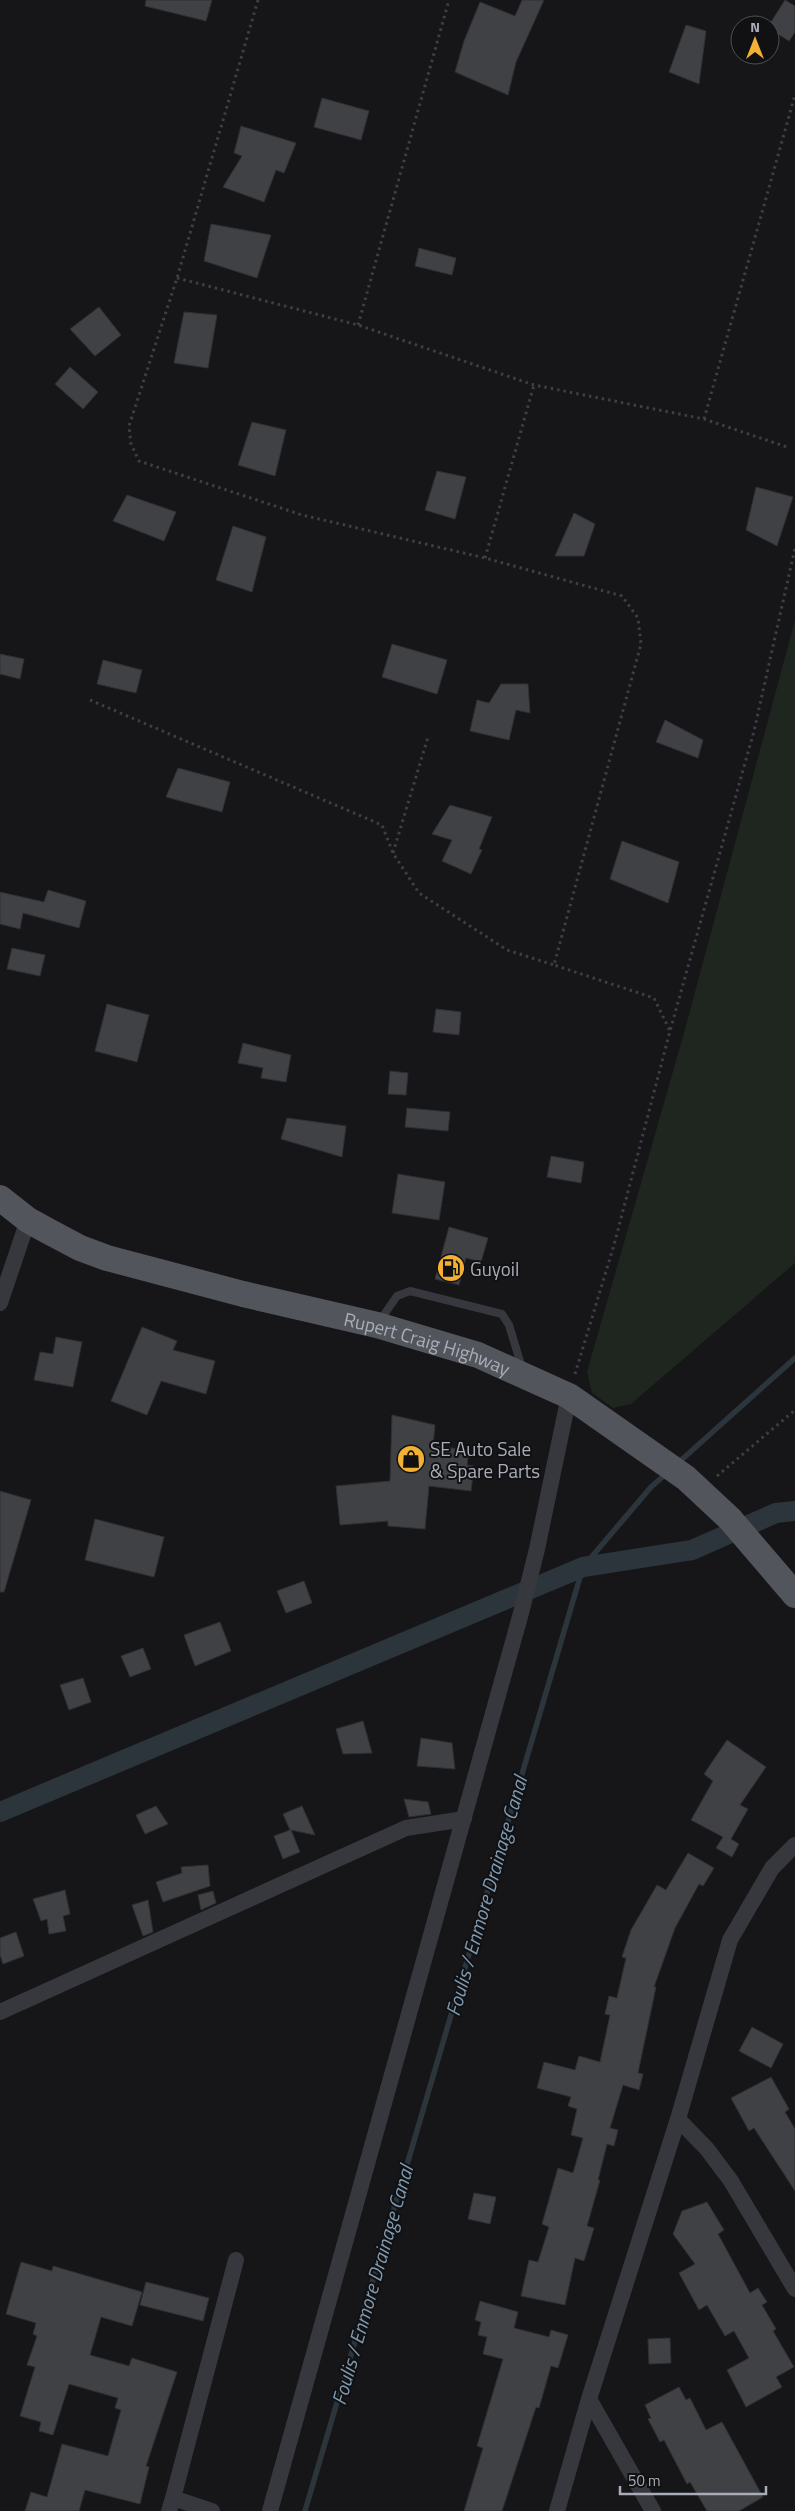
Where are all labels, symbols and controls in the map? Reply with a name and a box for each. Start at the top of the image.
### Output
north arrow [730,15,780,65]
text: N [750,16,760,37]
fuel station icon: Guyoil [436,1253,466,1283]
place label: Guyoil [470,1254,519,1283]
street label: Rupert Craig Highway [341,1303,515,1382]
place label: SE Auto Sale & Spare Parts [430,1434,540,1485]
shop icon: SE Auto Sale & Spare Parts [396,1444,426,1474]
water label: Foulis / Enmore Drainage Canal [437,1770,536,2019]
water label: Foulis / Enmore Drainage Canal [323,2159,422,2408]
scale bar [620,2464,766,2496]
text: 50 m [628,2469,661,2492]

